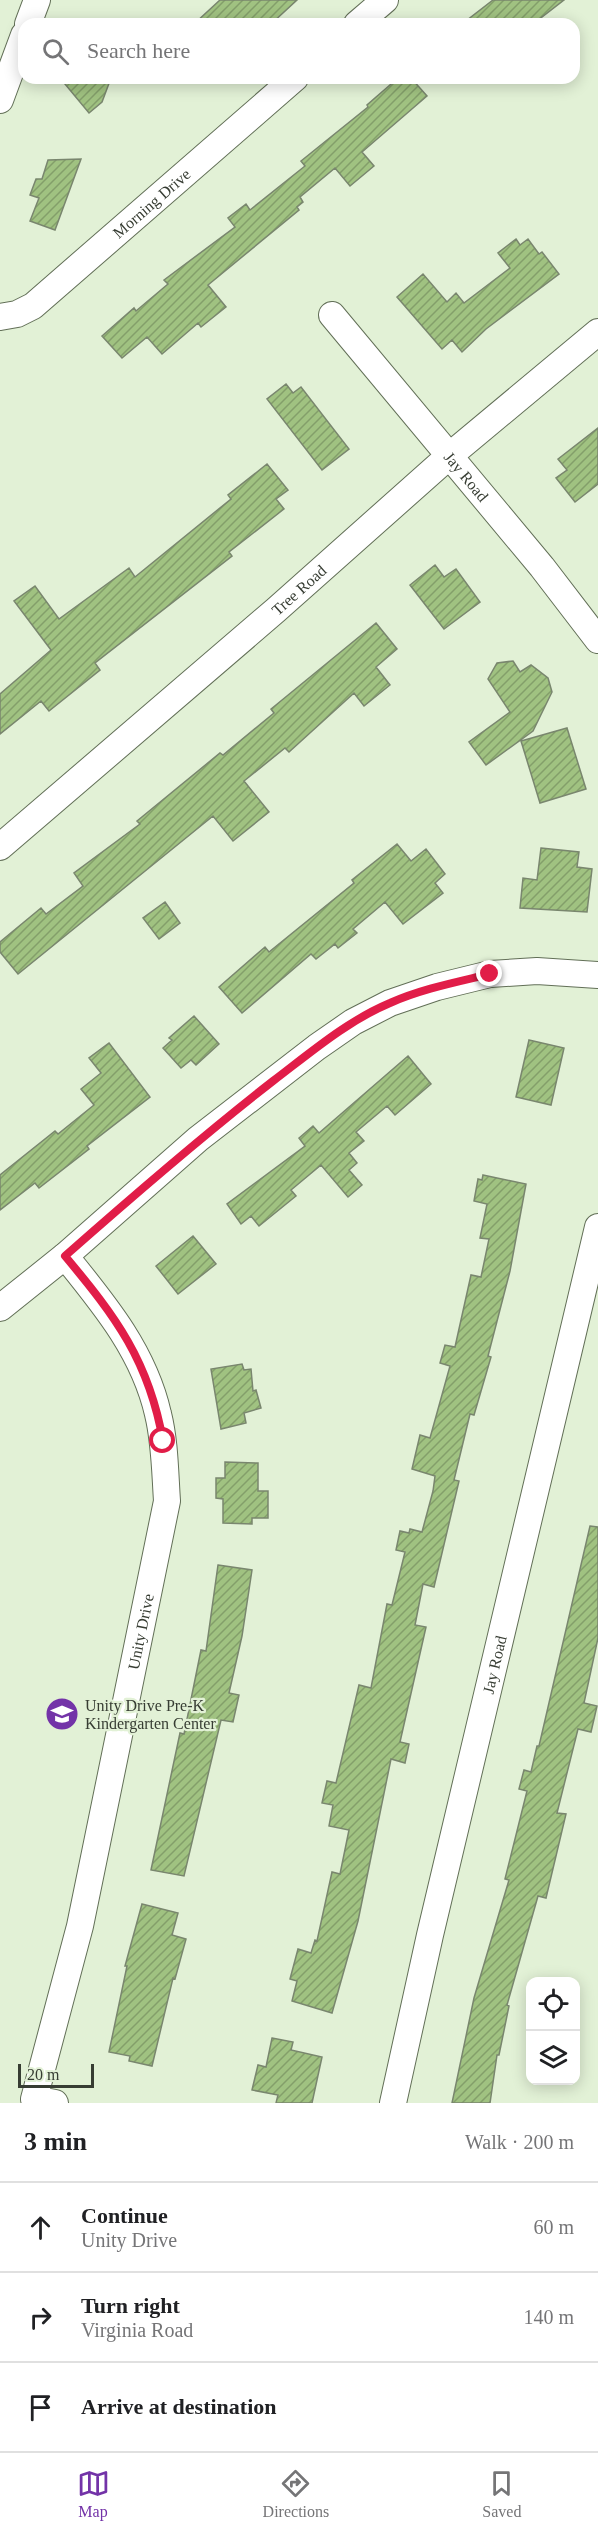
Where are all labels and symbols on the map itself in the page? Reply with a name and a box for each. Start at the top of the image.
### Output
street label: Morning Drive [110,165,194,241]
street label: Jay Road [441,448,492,505]
street label: Tree Road [268,562,329,619]
route end [476,960,502,986]
route start [149,1427,175,1453]
street label: Unity Drive [125,1592,157,1671]
street label: Jay Road [480,1634,510,1695]
school or university icon: Unity Drive Pre-K Kindergarten Center [44,1696,80,1732]
place label: Unity Drive Pre-K Kindergarten Center [85,1697,216,1733]
scale bar [18,2061,94,2088]

